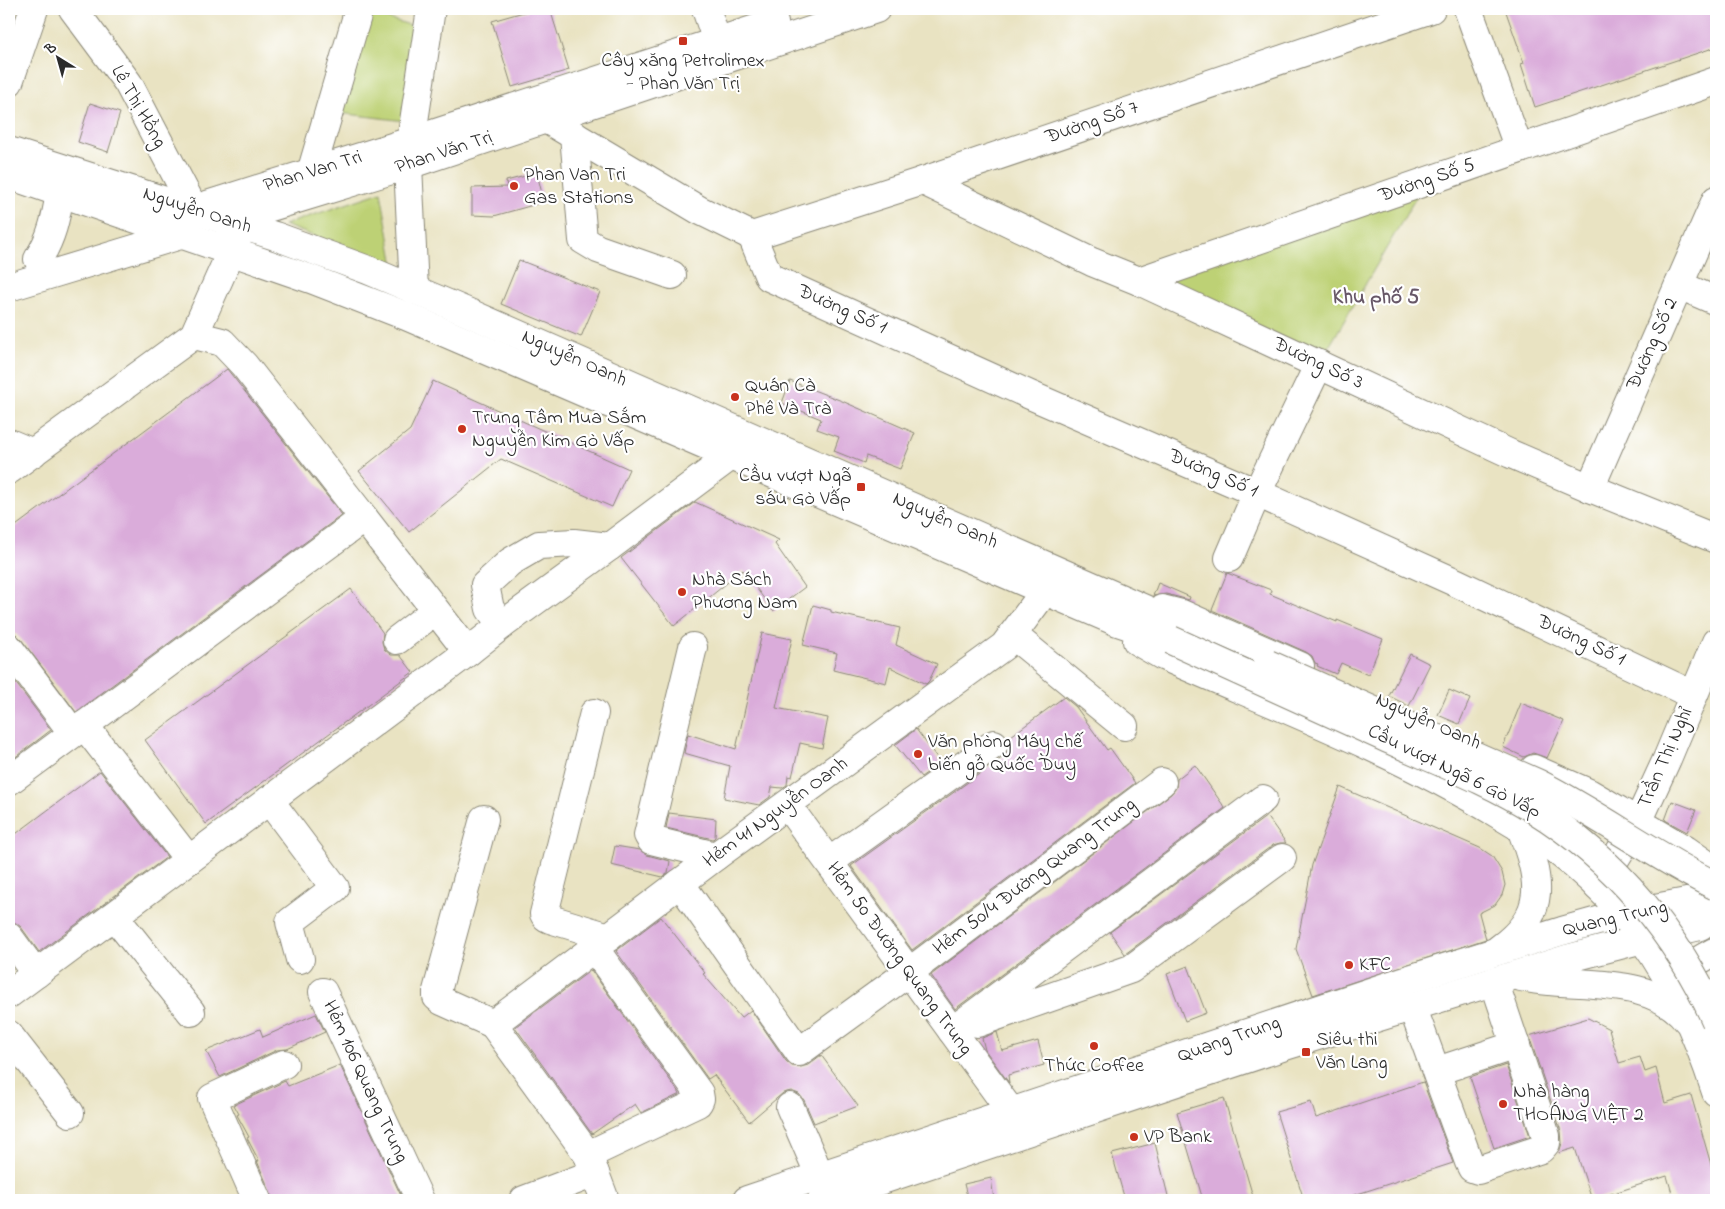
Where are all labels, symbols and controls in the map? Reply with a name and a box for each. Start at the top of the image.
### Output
north arrow [32,32,82,82]
marker: Cây xăng Petrolimex - Phan Văn Trị [677,35,689,47]
text: B [40,37,62,61]
place label: Cây xăng Petrolimex - Phan Văn Trị [601,47,765,99]
street label: Lê Thị Hồng [102,60,174,155]
street label: Đường Số 7 [1041,94,1143,154]
street label: Phan Văn Trị [391,123,497,182]
street label: Phan Van Tri [260,143,366,201]
street label: Đường Số 5 [1374,151,1479,212]
place label: Phan Van Tri Gas Stations [524,161,634,213]
street label: Nguyễn Oanh [139,180,255,243]
marker: Phan Van Tri Gas Stations [508,180,520,192]
street label: Đường Số 1 [791,277,891,343]
district label: Khu phố 5 [1333,283,1419,313]
street label: Đường Số 2 [1619,293,1687,396]
street label: Nguyễn Oanh [516,323,631,396]
street label: Đường Số 3 [1267,330,1368,399]
place label: Quán Cà Phê Và Trà [745,372,831,424]
marker: Quán Cà Phê Và Trà [729,391,741,403]
place label: Trung Tâm Mua Sắm Nguyễn Kim Gò Vấp [472,404,646,457]
marker: Trung Tâm Mua Sắm Nguyễn Kim Gò Vấp [456,423,468,435]
street label: Đường Số 1 [1162,442,1262,507]
place label: Cầu vượt Ngã sáu Gò Vấp [739,462,851,514]
marker: Cầu vượt Ngã sáu Gò Vấp [855,481,867,493]
street label: Nguyễn Oanh [887,485,1002,558]
place label: Nhà Sách Phương Nam [692,566,797,619]
marker: Nhà Sách Phương Nam [676,586,688,598]
street label: Đường Số 1 [1531,607,1630,675]
street label: Nguyễn Oanh [1370,686,1485,759]
street label: Trần Thị Nghỉ [1631,703,1702,813]
street label: Cầu vượt Ngã 6 Gò Vấp [1362,717,1546,828]
place label: Văn phòng Máy chế biến gỗ Quốc Duy [927,728,1084,781]
marker: Văn phòng Máy chế biến gỗ Quốc Duy [912,748,924,760]
street label: Hẻm 41 Nguyễn Oanh [697,750,855,877]
street label: Hẻm 50/4 Đường Quang Trung [927,791,1143,964]
street label: Hẻm 50 Đường Quang Trung [818,856,979,1062]
street label: Quang Trung [1560,893,1671,946]
place label: KFC [1359,951,1391,980]
marker: KFC [1343,959,1355,971]
street label: Hẻm 106 Quang Trung [314,996,415,1169]
street label: Quang Trung [1174,1009,1285,1072]
place label: Siêu thi Văn Lang [1315,1026,1387,1079]
marker: Thức Coffee [1088,1040,1100,1052]
marker: Siêu thi Văn Lang [1300,1046,1312,1058]
place label: Thức Coffee [1044,1052,1144,1081]
place label: Nhà hàng THOÁNG VIỆT 2 [1513,1078,1644,1130]
marker: Nhà hàng THOÁNG VIỆT 2 [1497,1098,1509,1110]
place label: VP Bank [1143,1123,1212,1152]
marker: VP Bank [1128,1131,1140,1143]

